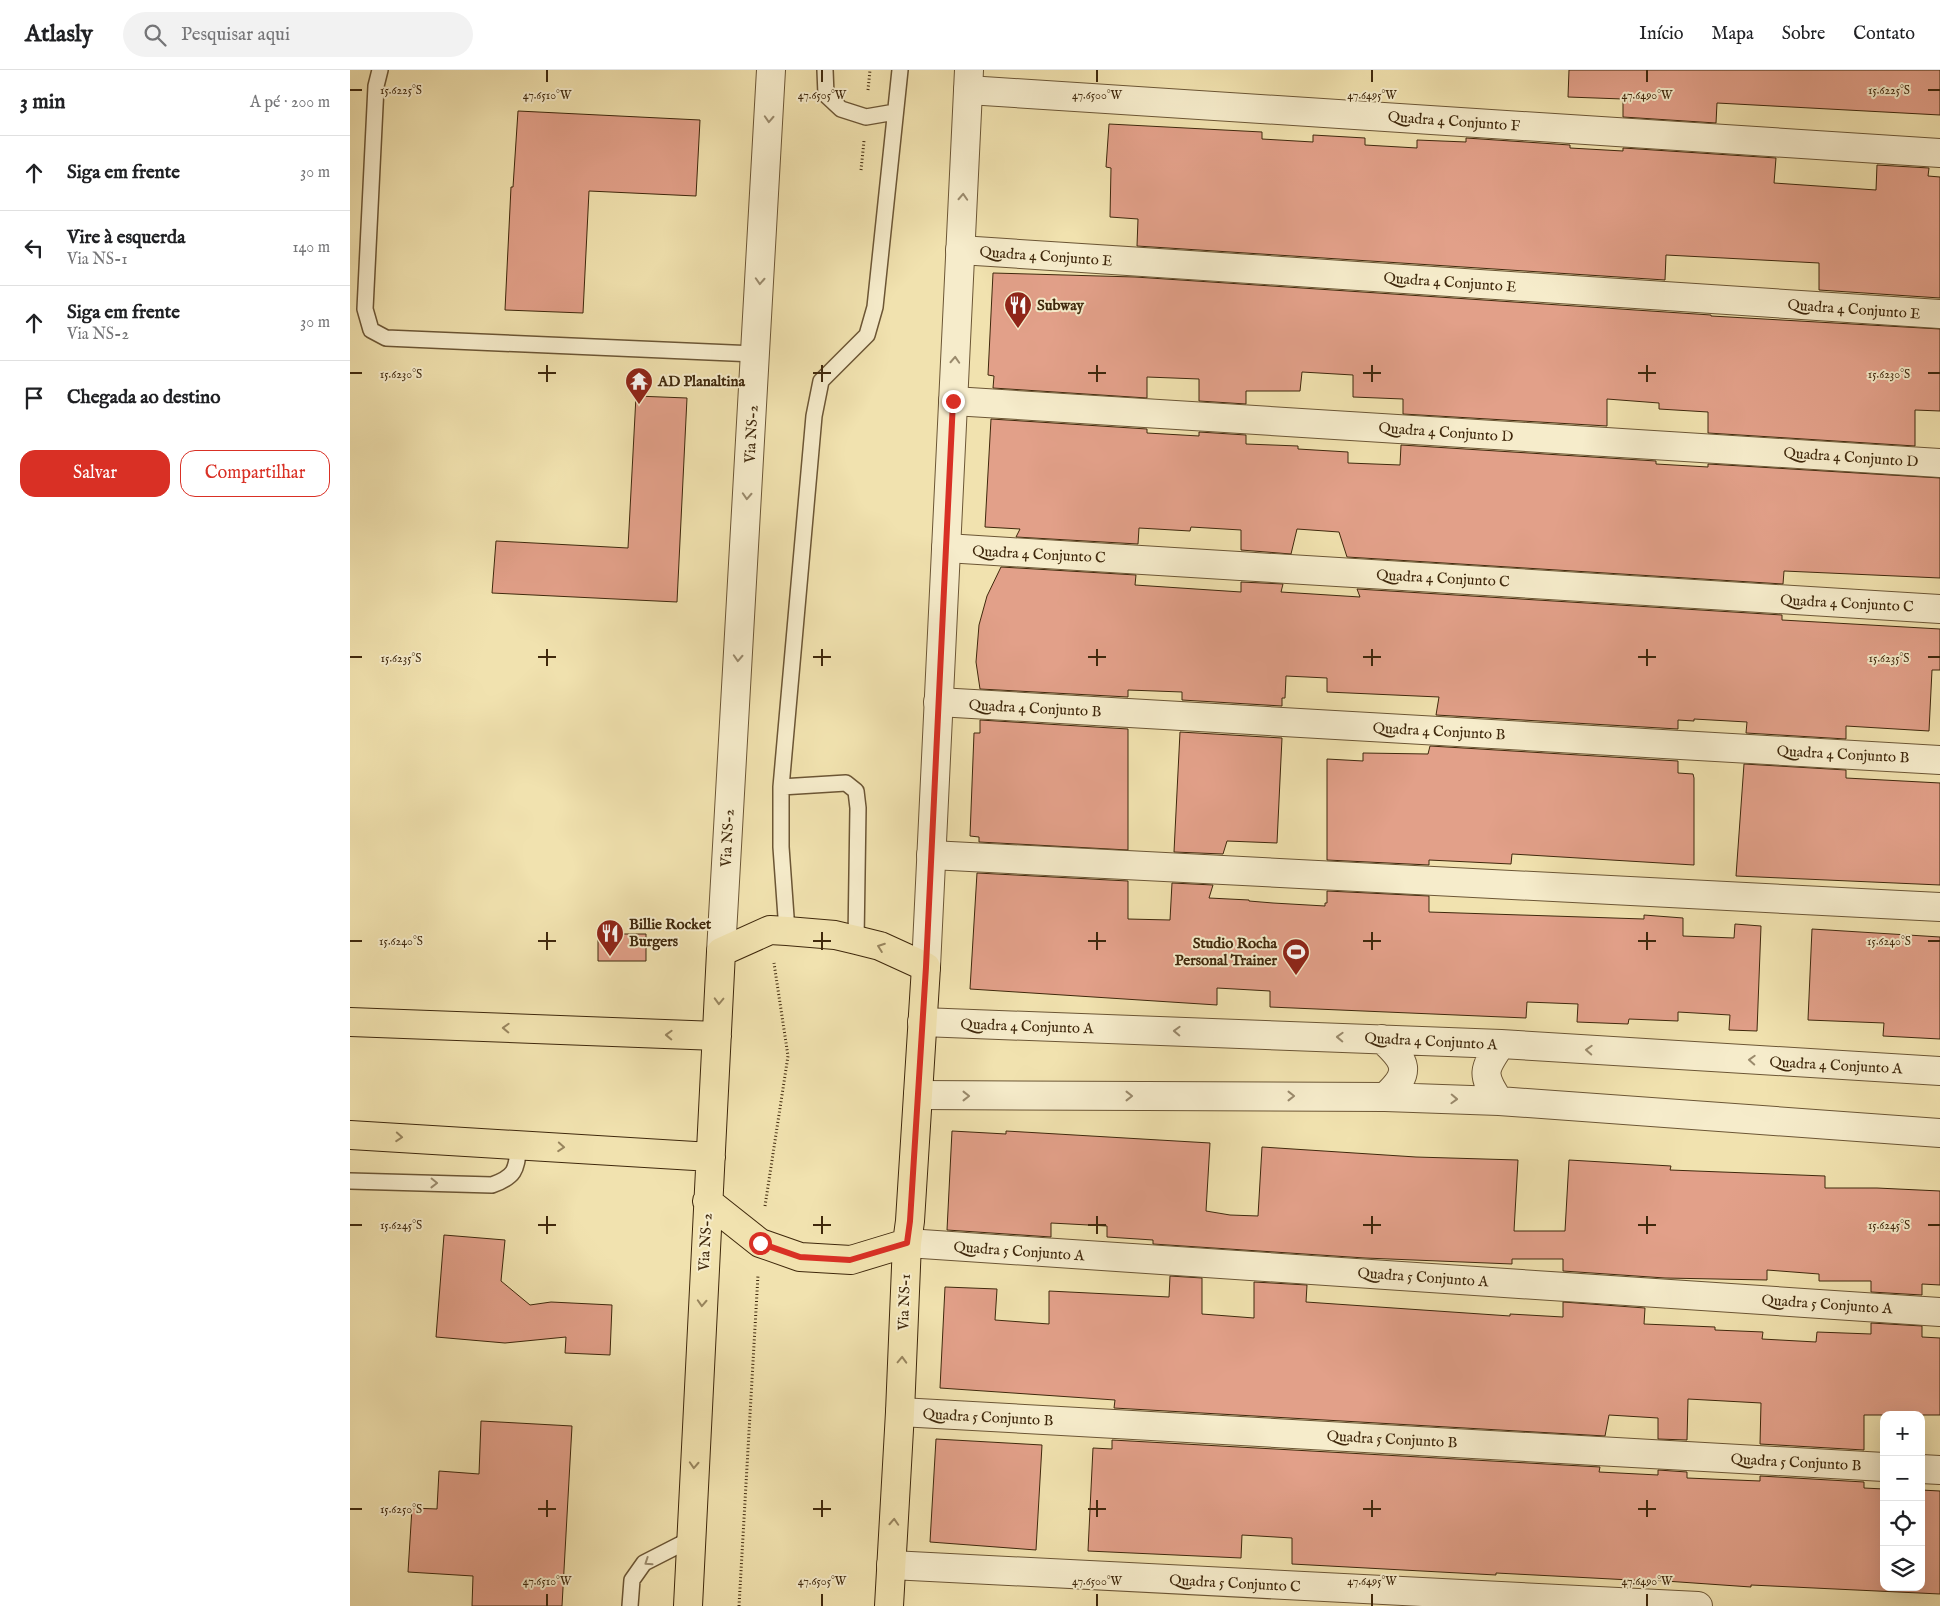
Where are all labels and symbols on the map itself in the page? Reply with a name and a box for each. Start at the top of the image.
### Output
text: 15.6225°S [380,83,422,98]
text: 15.6225°S [1868,83,1910,98]
text: 47.6510°W [523,88,572,103]
text: 47.6505°W [798,88,847,103]
text: 47.6500°W [1072,88,1123,103]
text: 47.6495°W [1347,88,1397,103]
text: 47.6490°W [1621,88,1673,103]
street label: Quadra 4 Conjunto F [1387,107,1521,136]
one-way arrow [763,115,774,123]
one-way arrow [957,193,968,201]
street label: Quadra 4 Conjunto E [979,242,1113,271]
street label: Quadra 4 Conjunto E [1383,268,1517,297]
one-way arrow [754,277,765,285]
restaurant icon: Subway [1003,290,1033,329]
street label: Quadra 4 Conjunto E [1787,295,1921,324]
place label: Subway [1037,296,1084,315]
one-way arrow [949,356,960,364]
temple icon: AD Planaltina [624,366,654,405]
text: 15.6230°S [380,367,422,382]
text: 15.6230°S [1868,367,1910,382]
place label: AD Planaltina [657,372,745,391]
route end [942,390,965,413]
street label: Via NS-2 [740,405,763,465]
street label: Quadra 4 Conjunto D [1378,418,1514,447]
street label: Quadra 4 Conjunto D [1783,443,1919,472]
one-way arrow [742,492,753,500]
street label: Quadra 4 Conjunto C [972,542,1106,567]
street label: Quadra 4 Conjunto C [1376,566,1510,591]
street label: Quadra 4 Conjunto C [1780,591,1914,616]
text: 15.6235°S [381,651,421,666]
text: 15.6235°S [1869,651,1909,666]
one-way arrow [732,654,743,662]
street label: Quadra 4 Conjunto B [968,696,1102,721]
street label: Quadra 4 Conjunto B [1372,719,1506,744]
street label: Quadra 4 Conjunto B [1776,742,1910,767]
street label: Via NS-2 [716,809,739,869]
place label: Billie Rocket Burgers [629,915,712,951]
restaurant icon: Billie Rocket Burgers [595,918,625,957]
text: 15.6240°S [379,934,423,949]
place label: Studio Rocha Personal Trainer [1175,934,1278,970]
text: 15.6240°S [1867,934,1911,949]
sports icon: Studio Rocha Personal Trainer [1281,937,1311,976]
one-way arrow [877,943,886,953]
one-way arrow [713,997,724,1005]
street label: Quadra 4 Conjunto A [960,1015,1095,1038]
one-way arrow [502,1023,510,1034]
one-way arrow [1173,1026,1181,1037]
one-way arrow [664,1029,672,1040]
street label: Quadra 4 Conjunto A [1364,1029,1499,1055]
one-way arrow [1335,1032,1343,1043]
one-way arrow [1585,1044,1593,1055]
street label: Quadra 4 Conjunto A [1769,1053,1904,1079]
one-way arrow [1747,1054,1755,1065]
one-way arrow [963,1091,971,1101]
one-way arrow [1126,1091,1133,1101]
one-way arrow [1288,1091,1296,1101]
one-way arrow [1450,1094,1458,1104]
one-way arrow [395,1132,403,1143]
one-way arrow [557,1142,565,1153]
one-way arrow [430,1178,438,1188]
street label: Via NS-2 [694,1213,717,1273]
text: 15.6245°S [380,1218,422,1233]
text: 15.6245°S [1868,1218,1910,1233]
route start [749,1232,772,1255]
street label: Quadra 5 Conjunto A [953,1237,1086,1266]
street label: Quadra 5 Conjunto A [1357,1263,1490,1292]
street label: Via NS-1 [894,1273,915,1332]
street label: Quadra 5 Conjunto A [1761,1290,1894,1319]
one-way arrow [697,1299,708,1307]
one-way arrow [897,1356,907,1364]
street label: Quadra 5 Conjunto B [922,1405,1054,1430]
street label: Quadra 5 Conjunto B [1326,1427,1458,1452]
street label: Quadra 5 Conjunto B [1730,1450,1862,1475]
one-way arrow [689,1462,700,1470]
text: 15.6250°S [380,1502,422,1517]
one-way arrow [888,1518,899,1526]
one-way arrow [644,1556,654,1565]
street label: Quadra 5 Conjunto C [1169,1571,1301,1596]
text: 47.6510°W [523,1574,572,1589]
text: 47.6505°W [798,1574,847,1589]
text: 47.6500°W [1072,1574,1123,1589]
text: 47.6495°W [1347,1574,1397,1589]
text: 47.6490°W [1621,1574,1673,1589]

